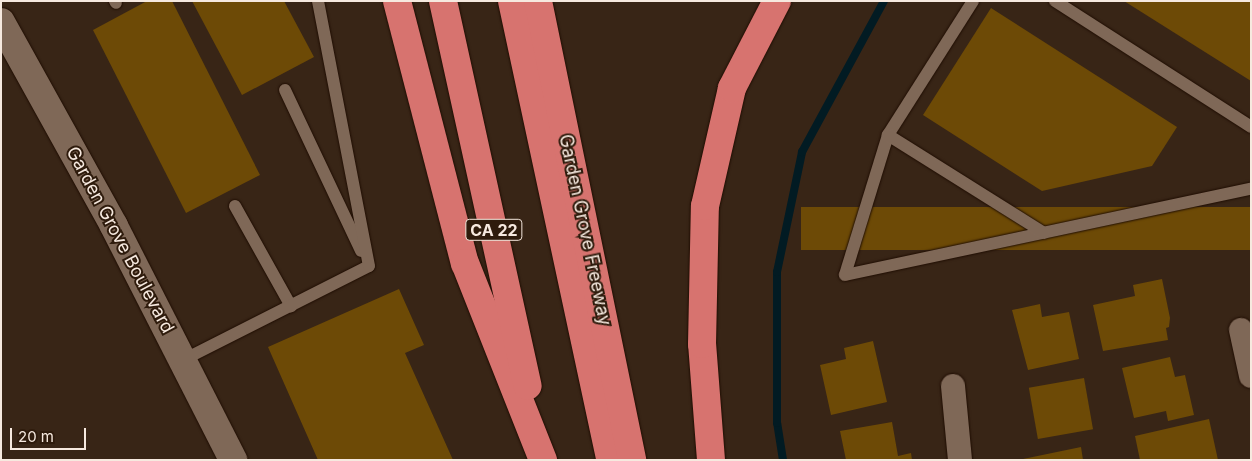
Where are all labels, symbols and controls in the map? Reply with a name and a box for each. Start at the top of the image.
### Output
street label: Garden Grove Freeway [554,132,616,328]
street label: Garden Grove Boulevard [62,143,178,337]
road number: CA 22 [465,216,523,244]
scale bar [12,418,89,450]
text: 20 m [18,427,54,446]

